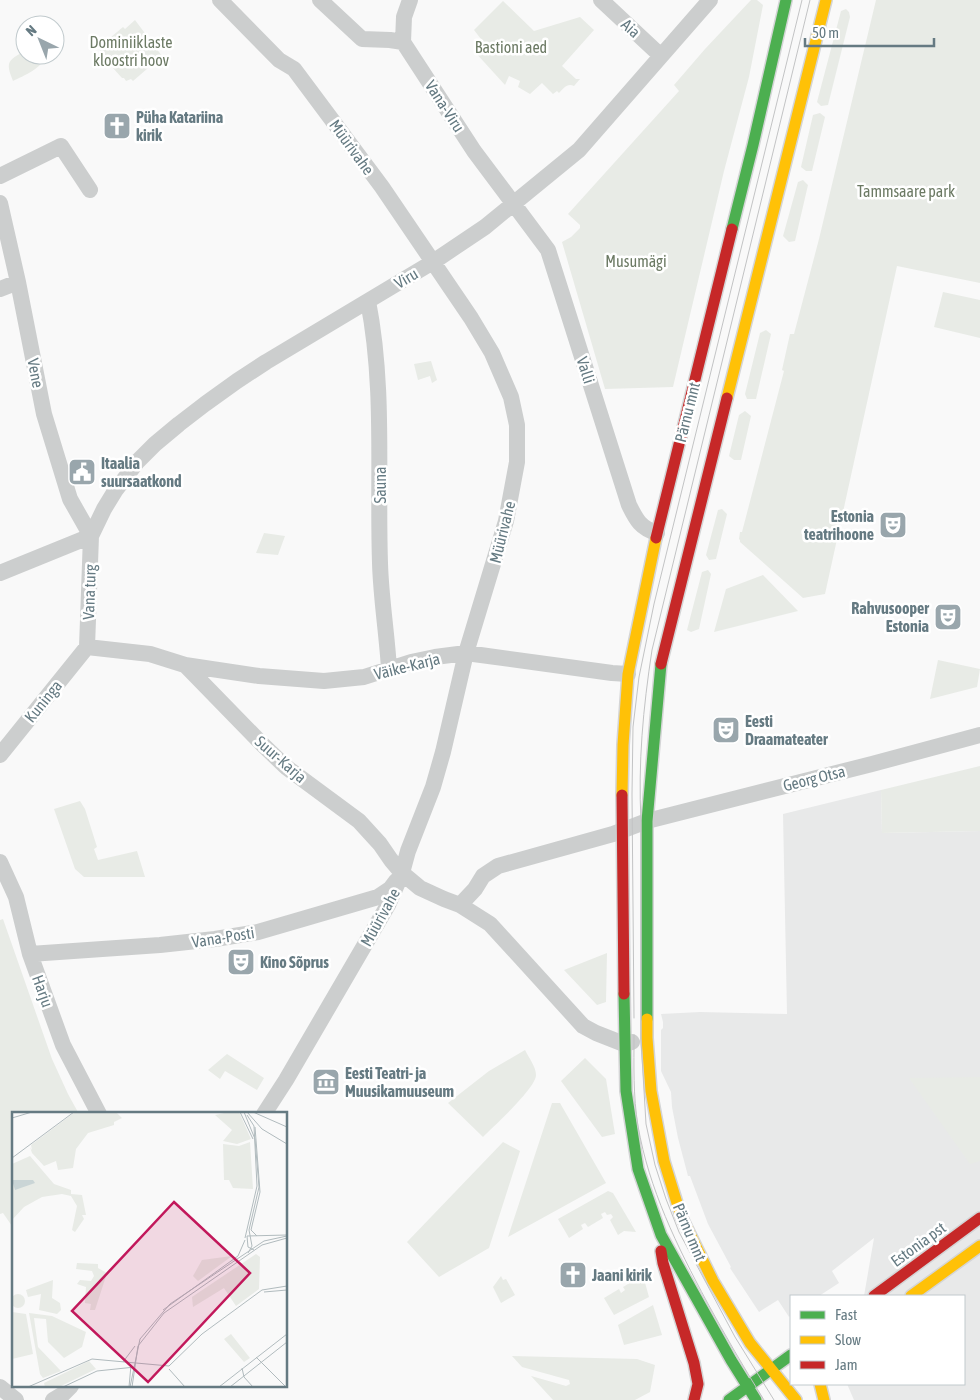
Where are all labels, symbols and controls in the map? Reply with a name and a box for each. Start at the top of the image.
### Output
north arrow [15,15,65,65]
street label: Aia [618,15,644,41]
scale bar [805,15,934,47]
text: N [23,22,40,39]
text: 50 m [812,24,839,41]
park label: Dominiiklaste kloostri hoov [90,33,172,69]
park label: Bastioni aed [475,38,547,56]
street label: Vana-Viru [422,77,468,135]
place label: Püha Katariina kirik [136,108,223,144]
church icon: Püha Katariina kirik [102,111,132,141]
street label: Müürivahe [326,116,378,178]
park label: Tammsaare park [857,182,955,201]
park label: Musumägi [605,252,667,271]
street label: Viru [391,264,421,292]
street label: Valli [573,354,599,386]
street label: Vene [24,357,48,389]
street label: Pärnu mnt [671,380,703,444]
place label: Itaalia suursaatkond [101,454,182,490]
public building icon: Itaalia suursaatkond [67,457,97,487]
street label: Sauna [371,466,389,504]
street label: Müürivahe [486,499,518,565]
place label: Estonia teatrihoone [803,507,874,543]
theatre icon: Estonia teatrihoone [878,510,908,540]
street label: Vana turg [79,564,100,620]
place label: Rahvusooper Estonia [851,599,929,635]
theatre icon: Rahvusooper Estonia [933,602,963,632]
street label: Väike-Karja [372,649,442,684]
street label: Kuninga [21,676,66,726]
place label: Eesti Draamateater [745,712,828,748]
theatre icon: Eesti Draamateater [711,715,741,745]
street label: Suur-Karja [251,732,310,787]
street label: Georg Otsa [781,762,847,795]
street label: Müürivahe [357,885,403,949]
street label: Vana-Posti [190,923,256,951]
theatre icon: Kino Sõprus [226,947,256,977]
place label: Kino Sõprus [260,953,329,971]
street label: Harju [28,972,57,1010]
place label: Eesti Teatri- ja Muusikamuuseum [345,1064,454,1100]
museum icon: Eesti Teatri- ja Muusikamuuseum [311,1067,341,1097]
inset map [12,1112,288,1388]
street label: Pärnu mnt [670,1200,710,1264]
street label: Estonia pst [887,1218,950,1271]
church icon: Jaani kirik [558,1260,588,1290]
place label: Jaani kirik [591,1266,653,1284]
legend [790,1295,965,1385]
text: Fast [835,1306,857,1323]
text: Slow [835,1331,861,1348]
text: Jam [835,1356,858,1373]

